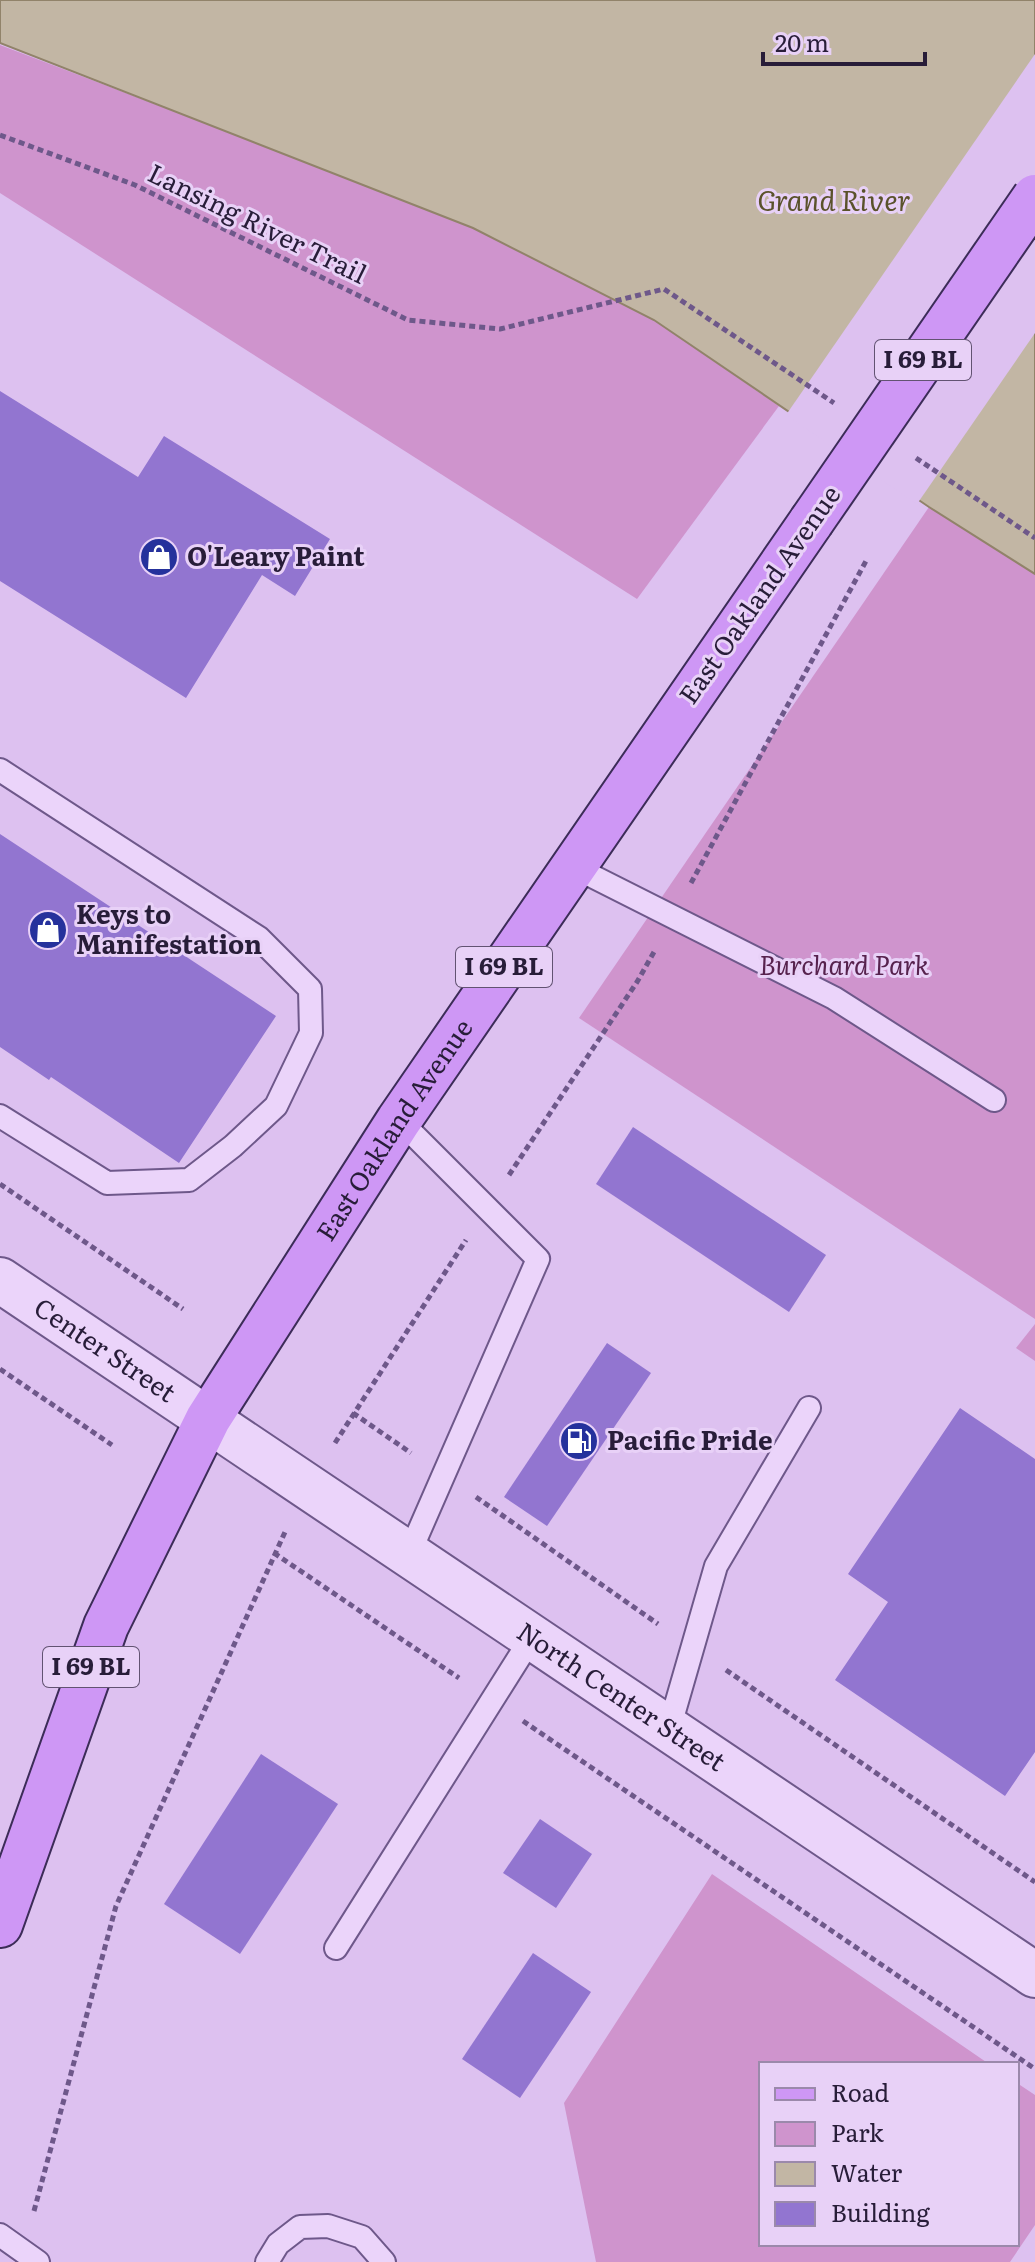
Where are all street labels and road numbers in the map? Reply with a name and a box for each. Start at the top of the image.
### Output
street label: Lansing River Trail [142,152,374,292]
road number: I 69 BL [875,340,971,380]
street label: East Oakland Avenue [668,476,848,711]
road number: I 69 BL [456,947,552,987]
street label: East Oakland Avenue [305,1010,480,1247]
street label: Center Street [27,1286,185,1410]
street label: North Center Street [510,1611,735,1779]
road number: I 69 BL [43,1647,139,1687]

